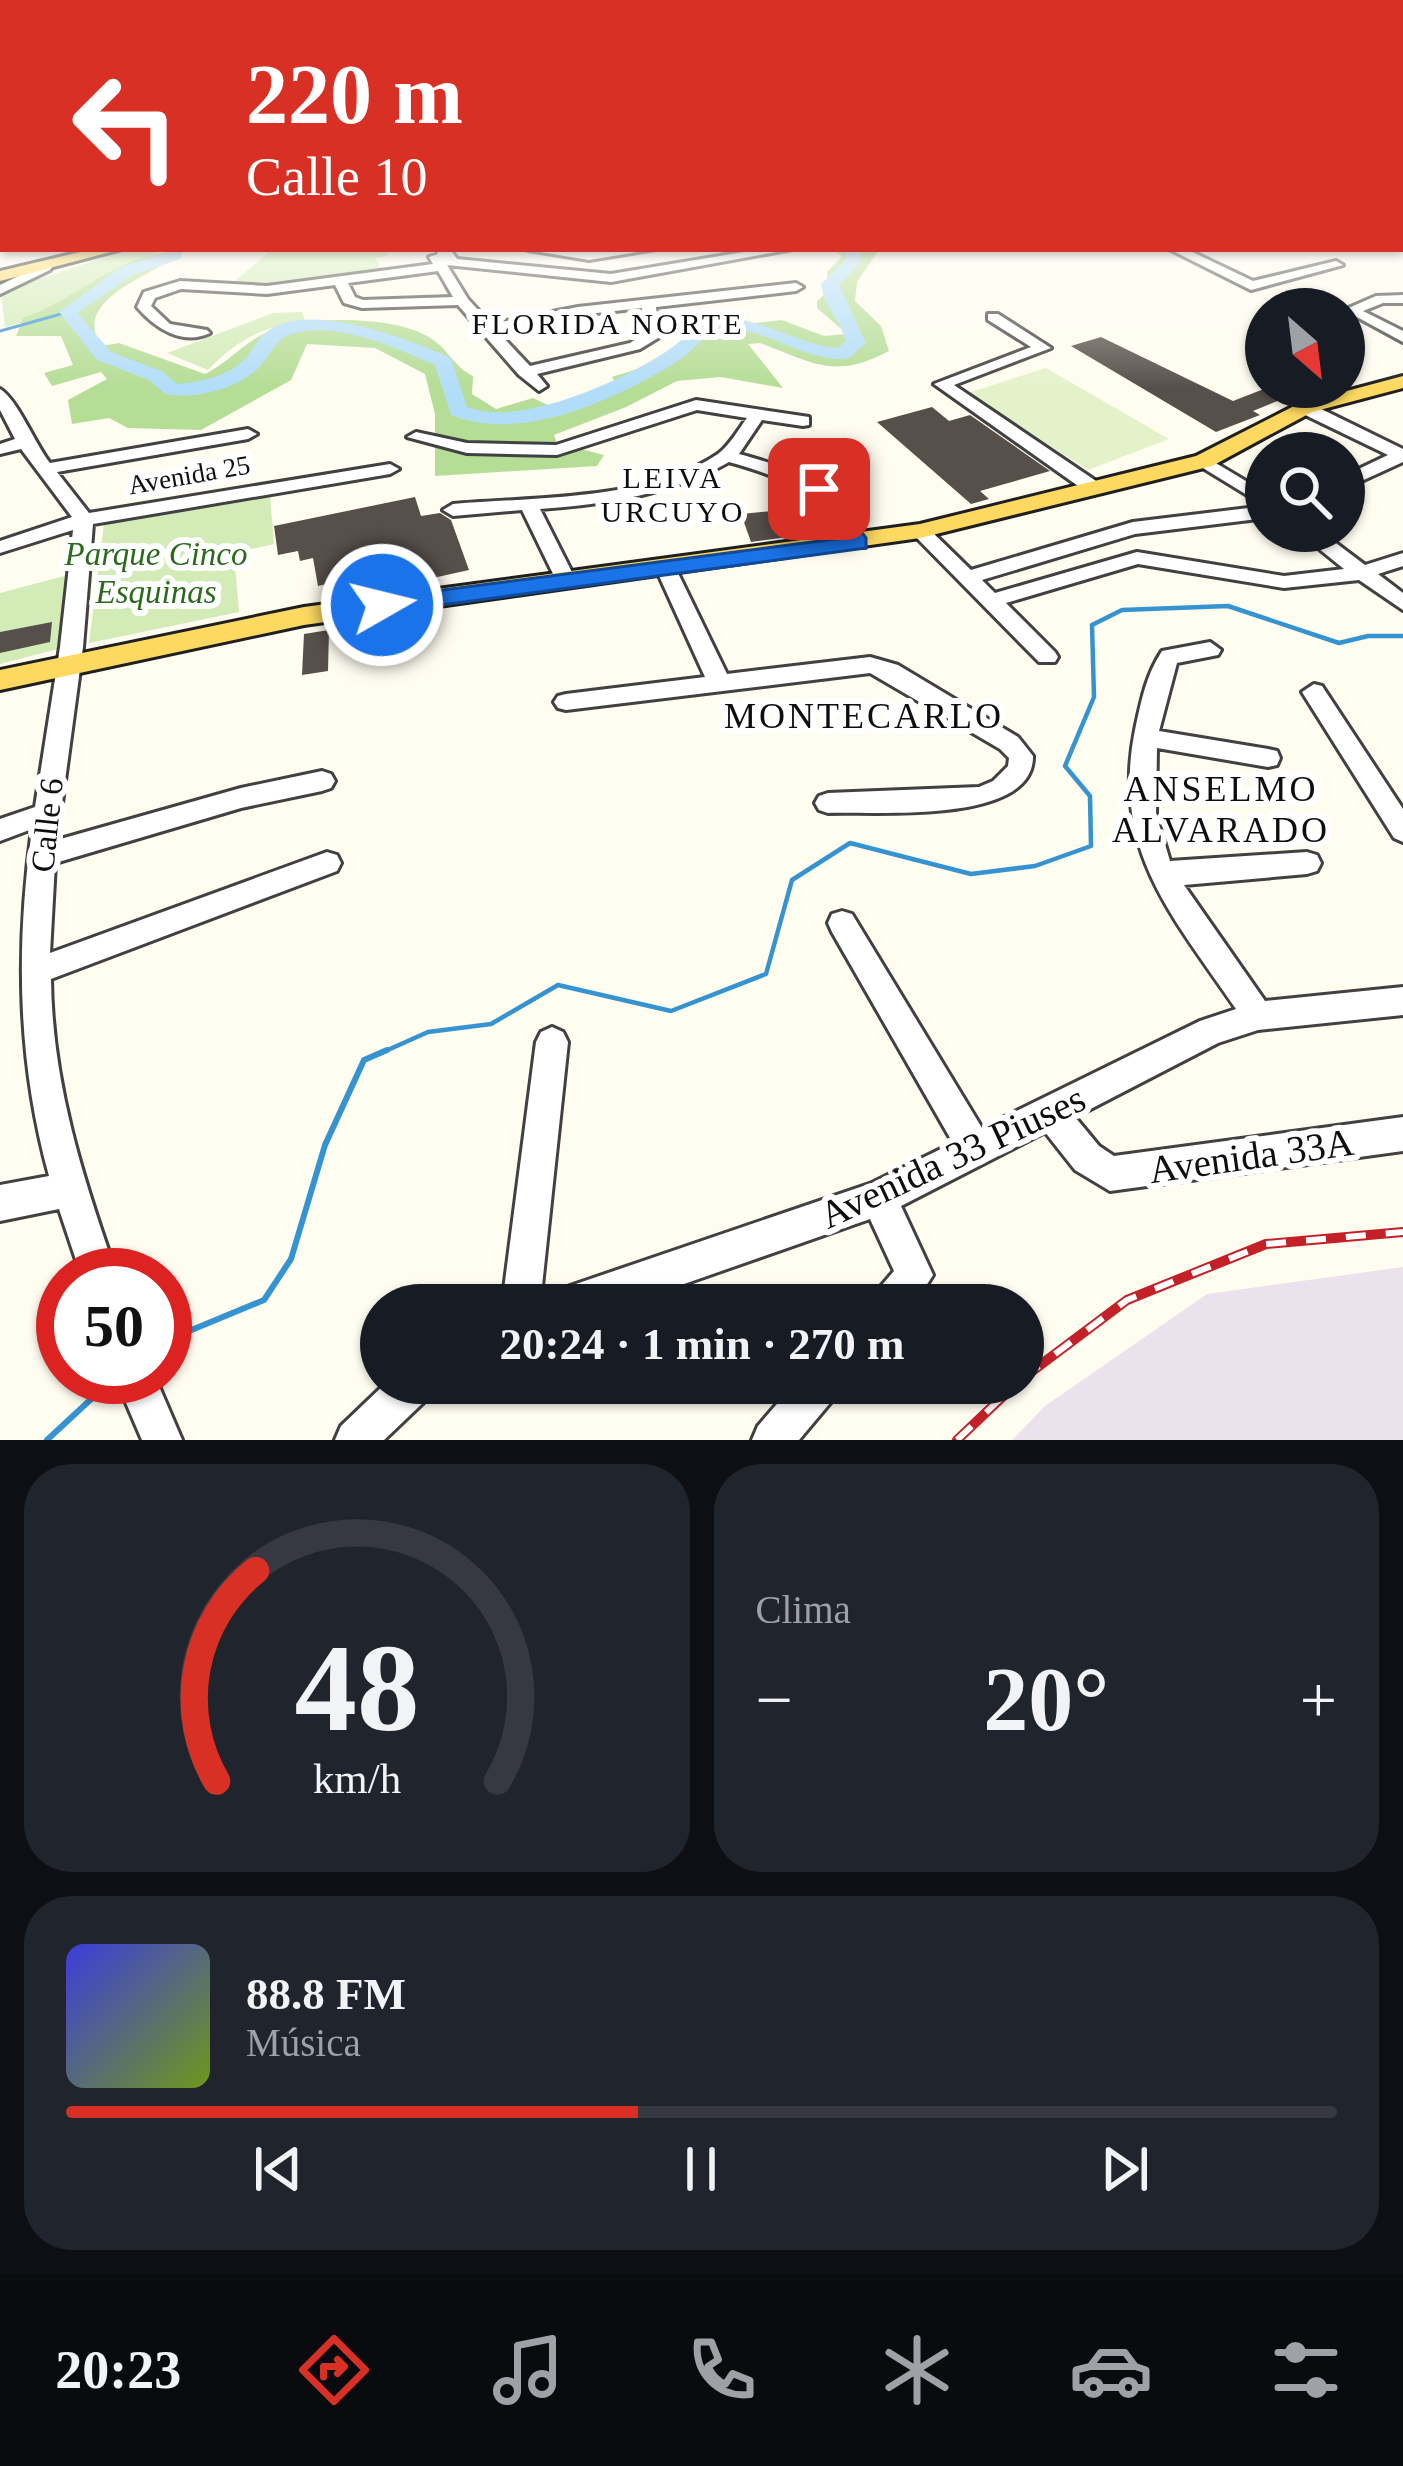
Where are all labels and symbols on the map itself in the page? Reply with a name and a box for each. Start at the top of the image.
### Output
north arrow [1245,288,1365,408]
district label: FLORIDA NORTE [471,307,745,340]
pin [768,438,870,540]
street label: Avenida 25 [126,450,252,500]
district label: LEIVA URCUYO [601,461,745,528]
park label: Parque Cinco Esquinas [64,536,248,610]
position arrow [319,542,445,668]
district label: MONTECARLO [724,696,1004,736]
district label: ANSELMO ALVARADO [1112,769,1330,850]
street label: Calle 6 [24,776,70,874]
street label: Avenida 33 Piuses [813,1076,1092,1237]
street label: Avenida 33A [1146,1120,1356,1191]
speed limit sign: 50 [36,1248,192,1404]

